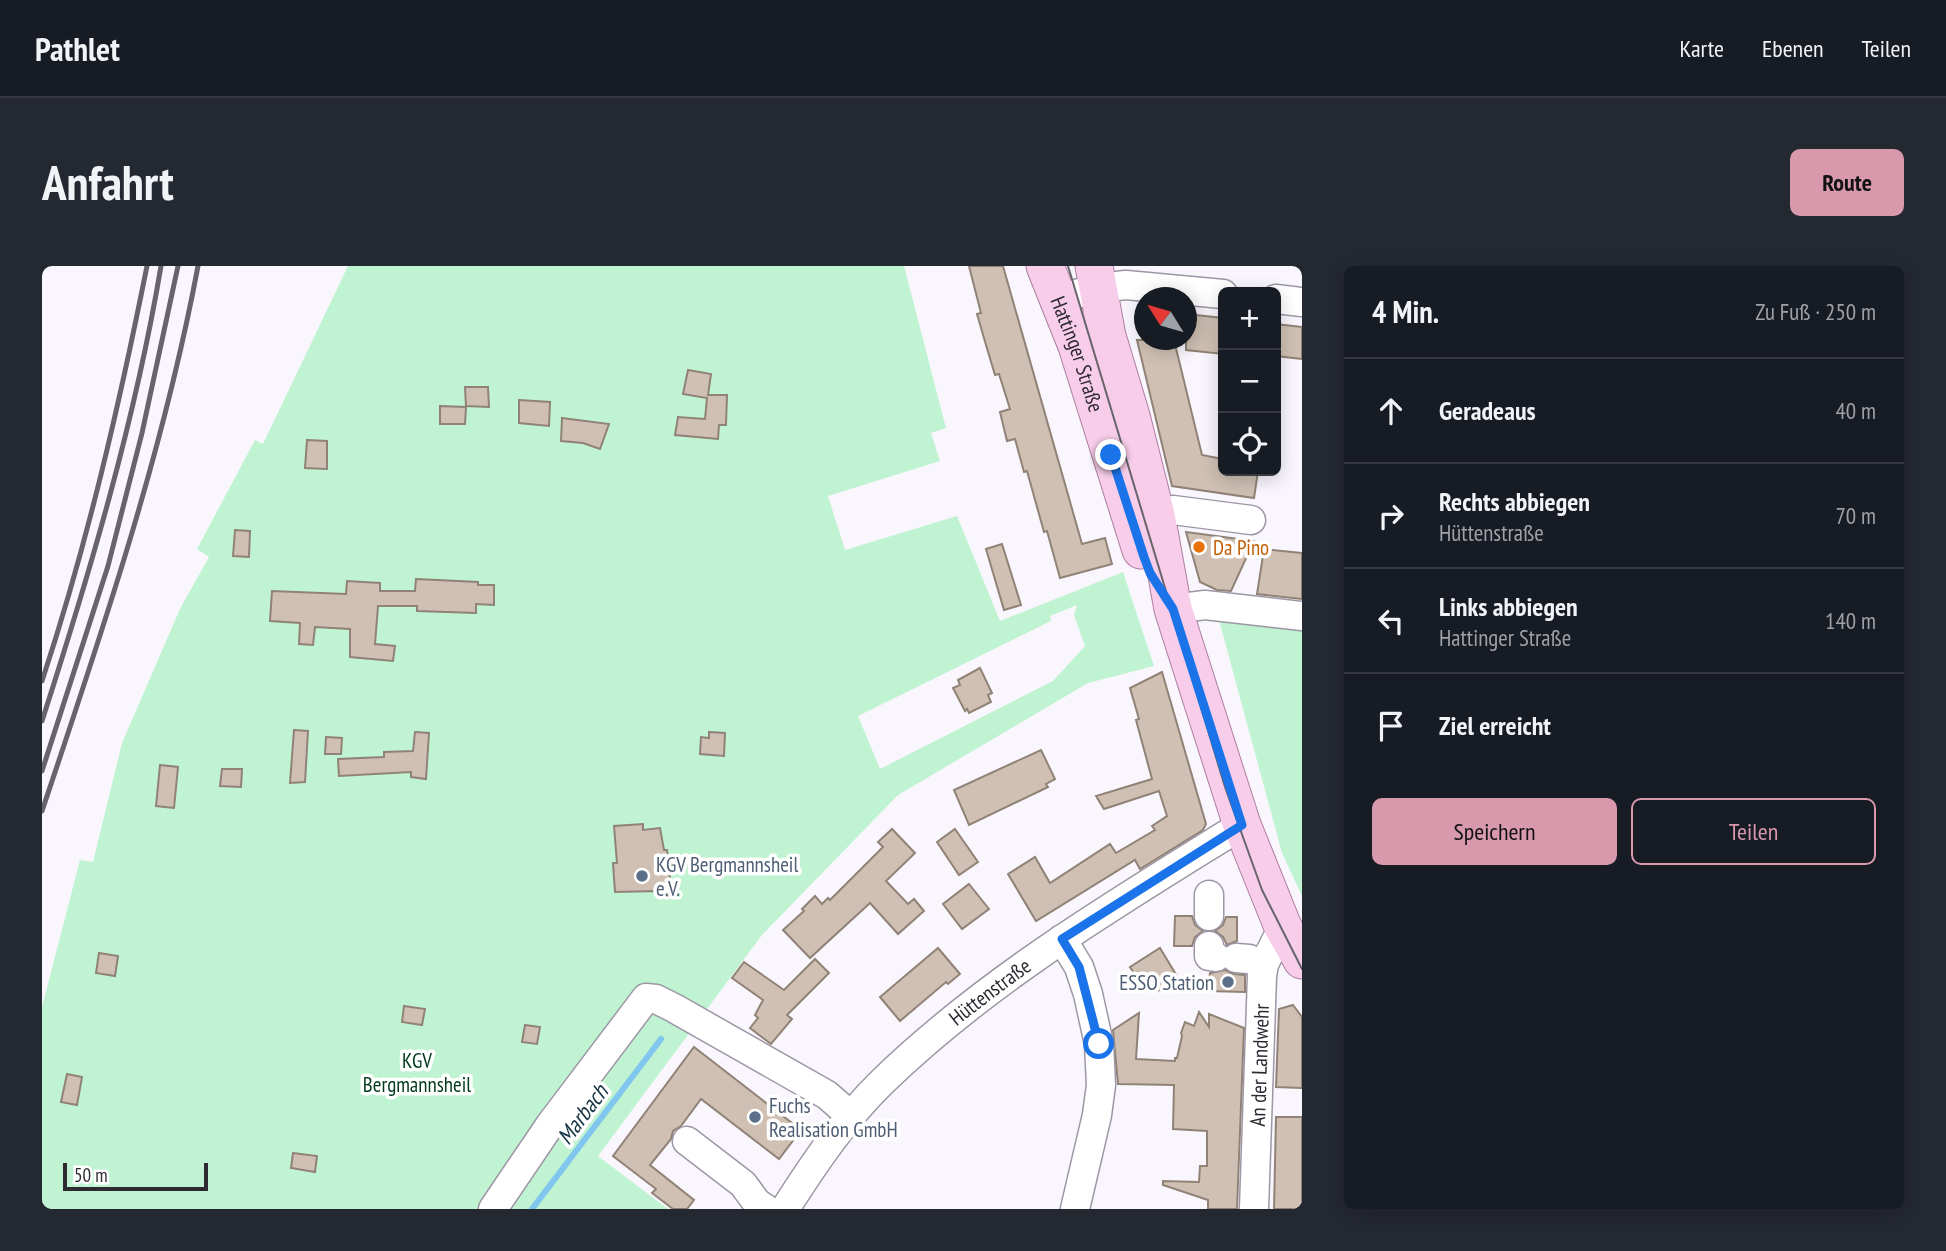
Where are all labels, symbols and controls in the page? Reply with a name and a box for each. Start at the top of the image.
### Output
text: Pathlet [35,27,120,70]
text: Karte [1680,33,1724,64]
text: Ebenen [1762,33,1824,64]
text: Teilen [1862,33,1911,64]
button: Route [1790,149,1904,216]
text: Anfahrt [42,150,174,214]
north arrow [1134,287,1197,350]
map controls [1218,287,1281,476]
button: + [1218,287,1281,350]
street label: Hattinger Straße [1045,292,1110,415]
text: 4 Min. [1372,292,1439,331]
text: Zu Fuß · 250 m [1755,297,1876,326]
button: − [1218,350,1281,413]
icon: ahead [1372,392,1410,430]
text: Geradeaus [1439,394,1536,427]
text: 40 m [1835,396,1876,425]
button: locate [1218,413,1281,476]
route end [1095,439,1126,470]
text: Rechts abbiegen [1439,485,1590,518]
icon: right [1372,497,1410,535]
text: 70 m [1835,501,1876,530]
text: Hüttenstraße [1439,518,1544,547]
place label: Da Pino [1213,534,1269,561]
marker: Da Pino [1191,539,1207,555]
text: Links abbiegen [1439,590,1578,623]
icon: left [1372,602,1410,640]
text: 140 m [1825,606,1876,635]
text: Hattinger Straße [1439,623,1571,652]
icon: arrive [1372,707,1410,745]
text: Ziel erreicht [1439,709,1551,742]
button: Speichern [1372,798,1617,865]
button: Teilen [1631,798,1876,865]
place label: KGV Bergmannsheil e.V. [656,851,798,902]
marker: KGV Bergmannsheil e.V. [634,868,650,884]
street label: Hüttenstraße [943,952,1036,1031]
place label: ESSO Station [1119,969,1214,996]
marker: ESSO Station [1220,974,1236,990]
street label: An der Landwehr [1243,1003,1275,1127]
route start [1083,1028,1114,1059]
park label: KGV Bergmannsheil [363,1047,471,1098]
water label: Marbach [550,1077,615,1150]
place label: Fuchs Realisation GmbH [769,1092,898,1143]
marker: Fuchs Realisation GmbH [747,1109,763,1125]
scale bar [63,1160,208,1192]
text: 50 m [74,1163,108,1187]

